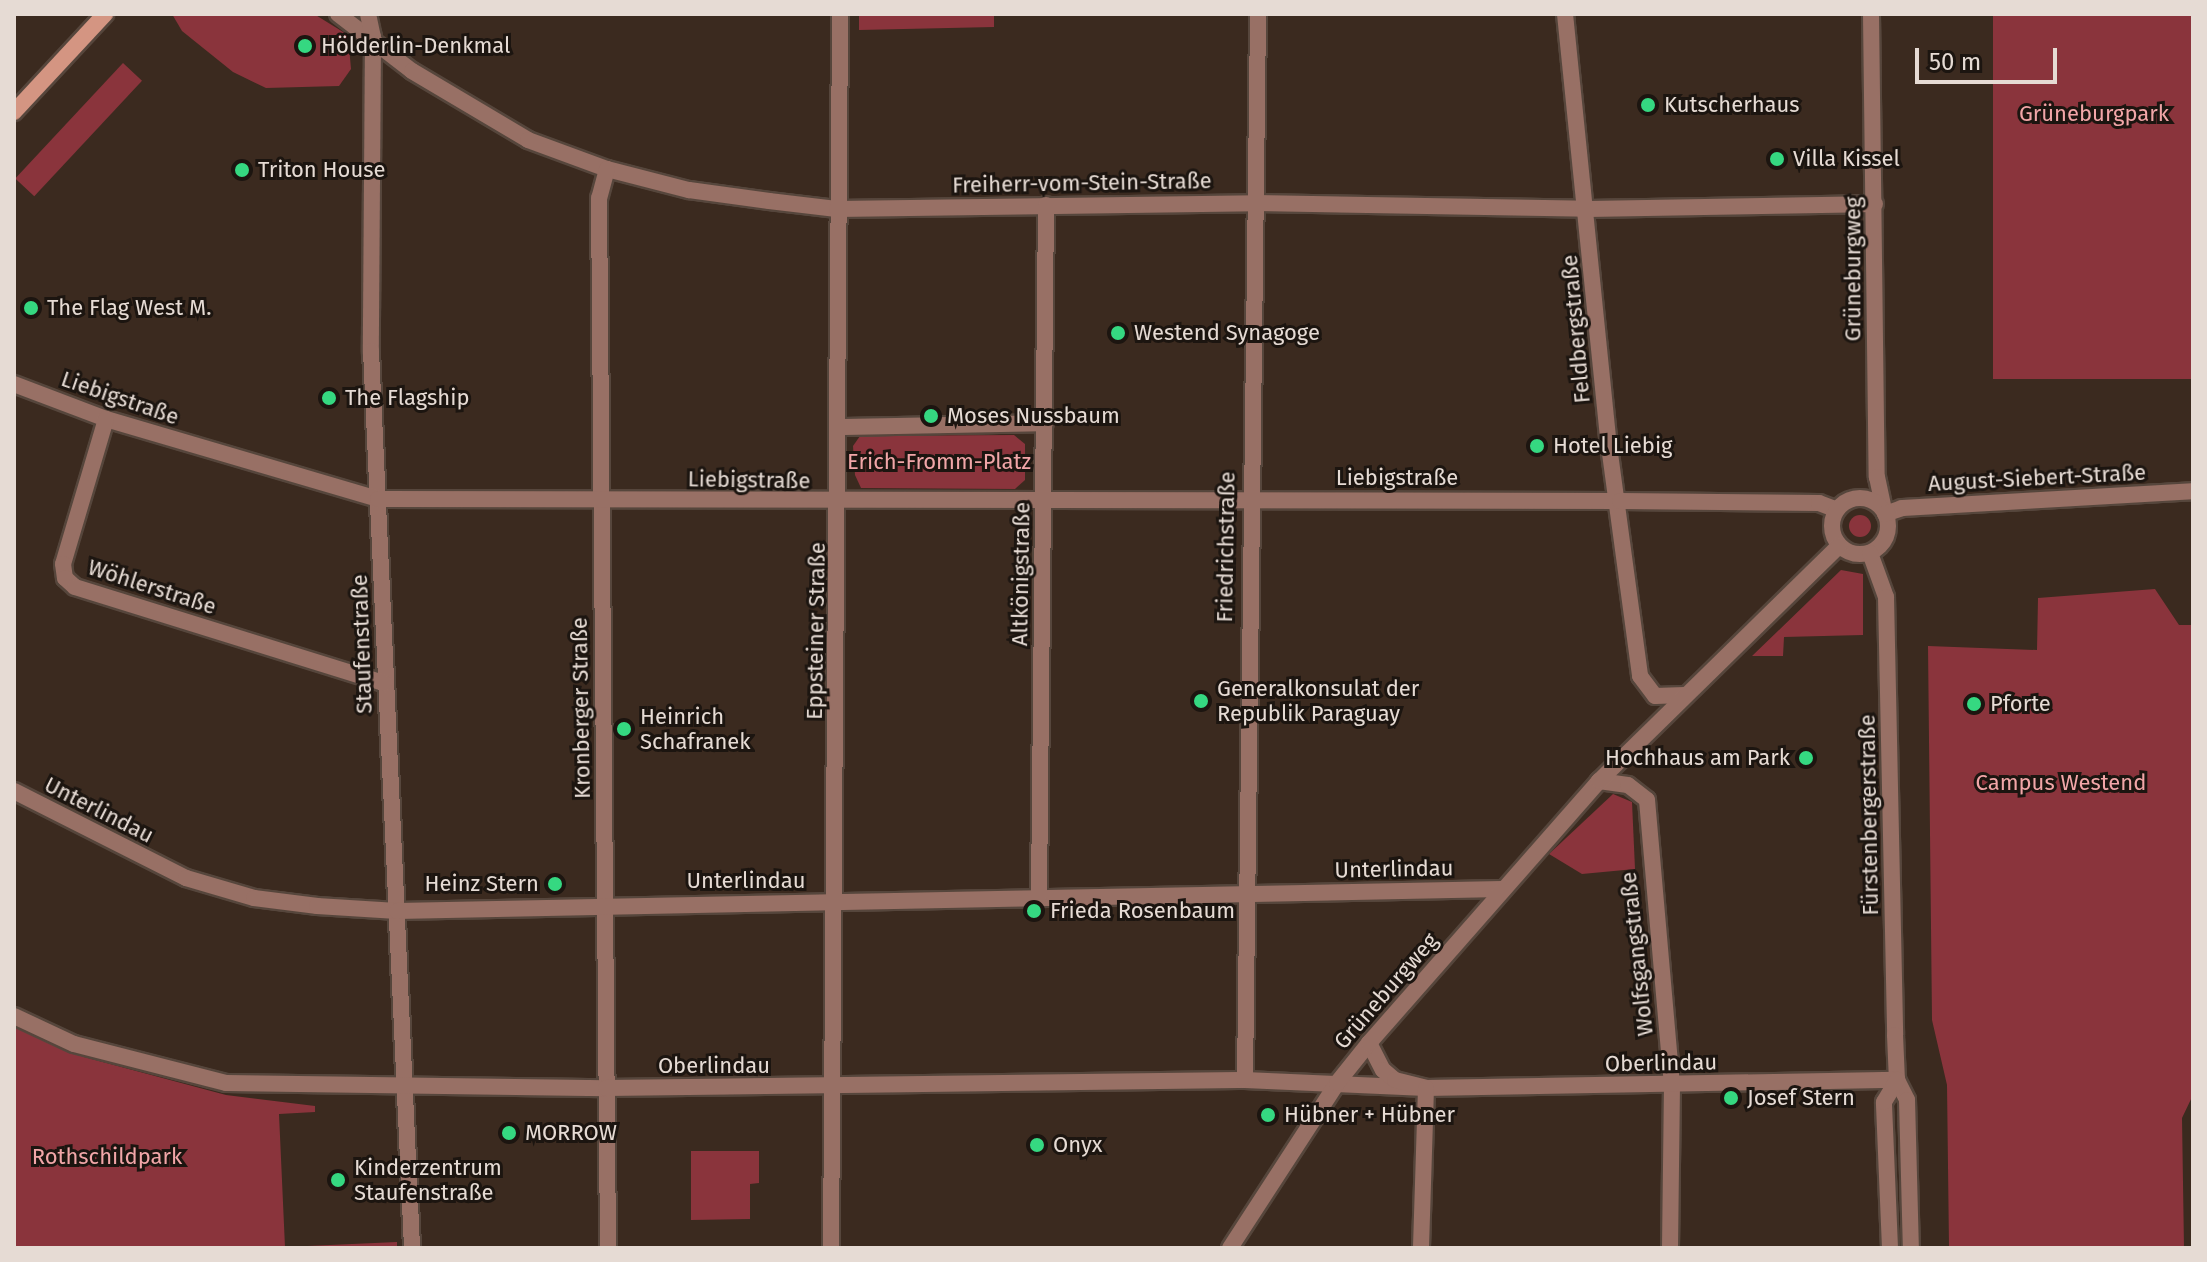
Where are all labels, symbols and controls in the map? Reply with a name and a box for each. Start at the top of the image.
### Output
scale bar [1919,32,2061,82]
place label: Hölderlin-Denkmal [321,33,511,59]
marker: Hölderlin-Denkmal [296,37,314,55]
text: 50 m [1929,48,1981,76]
place label: Kutscherhaus [1664,92,1800,118]
marker: Kutscherhaus [1639,96,1657,114]
park label: Grüneburgpark [2019,101,2169,127]
place label: Villa Kissel [1793,146,1900,172]
marker: Villa Kissel [1768,150,1786,168]
place label: Triton House [258,157,385,183]
marker: Triton House [233,161,251,179]
street label: Freiherr-vom-Stein-Straße [952,168,1212,198]
street label: Grüneburgweg [1840,197,1866,341]
street label: Feldbergstraße [1556,254,1596,404]
place label: The Flag West M. [47,295,211,321]
marker: The Flag West M. [22,299,40,317]
place label: Westend Synagoge [1134,320,1320,346]
marker: Westend Synagoge [1109,324,1127,342]
street label: Liebigstraße [58,366,182,430]
place label: The Flagship [345,385,469,411]
marker: The Flagship [320,389,338,407]
place label: Moses Nussbaum [947,403,1120,429]
marker: Moses Nussbaum [922,407,940,425]
place label: Hotel Liebig [1553,433,1673,459]
marker: Hotel Liebig [1528,437,1546,455]
park label: Erich-Fromm-Platz [847,449,1031,475]
street label: August-Siebert-Straße [1927,459,2147,497]
street label: Liebigstraße [1336,465,1458,491]
street label: Liebigstraße [687,466,811,494]
street label: Friedrichstraße [1211,471,1241,623]
street label: Altkönigstraße [1007,502,1035,646]
street label: Eppsteiner Straße [801,542,831,720]
street label: Wöhlerstraße [85,554,219,620]
street label: Staufenstraße [346,574,378,714]
street label: Kronberger Straße [566,617,596,799]
place label: Generalkonsulat der Republik Paraguay [1217,675,1419,726]
place label: Pforte [1990,691,2051,717]
marker: Generalkonsulat der Republik Paraguay [1192,692,1210,710]
marker: Pforte [1965,695,1983,713]
place label: Heinrich Schafranek [640,703,751,754]
street label: Fürstenbergerstraße [1854,714,1884,916]
marker: Heinrich Schafranek [615,720,633,738]
place label: Hochhaus am Park [1605,745,1790,771]
marker: Hochhaus am Park [1797,749,1815,767]
park label: Campus Westend [1976,770,2146,796]
street label: Unterlindau [40,771,158,849]
street label: Unterlindau [1334,855,1454,883]
street label: Unterlindau [686,868,806,894]
place label: Heinz Stern [425,871,539,897]
street label: Wolfsgangstraße [1615,871,1659,1037]
marker: Heinz Stern [546,875,564,893]
place label: Frieda Rosenbaum [1050,898,1235,924]
marker: Frieda Rosenbaum [1025,902,1043,920]
street label: Grüneburgweg [1329,928,1443,1054]
street label: Oberlindau [1605,1049,1717,1077]
street label: Oberlindau [658,1053,770,1079]
place label: Josef Stern [1747,1085,1855,1111]
marker: Josef Stern [1722,1089,1740,1107]
place label: Hübner + Hübner [1284,1102,1455,1128]
marker: Hübner + Hübner [1259,1106,1277,1124]
place label: MORROW [525,1120,617,1146]
marker: MORROW [500,1124,518,1142]
place label: Onyx [1053,1132,1102,1158]
marker: Onyx [1028,1136,1046,1154]
park label: Rothschildpark [32,1144,182,1170]
place label: Kinderzentrum Staufenstraße [354,1154,502,1206]
marker: Kinderzentrum Staufenstraße [329,1171,347,1189]

